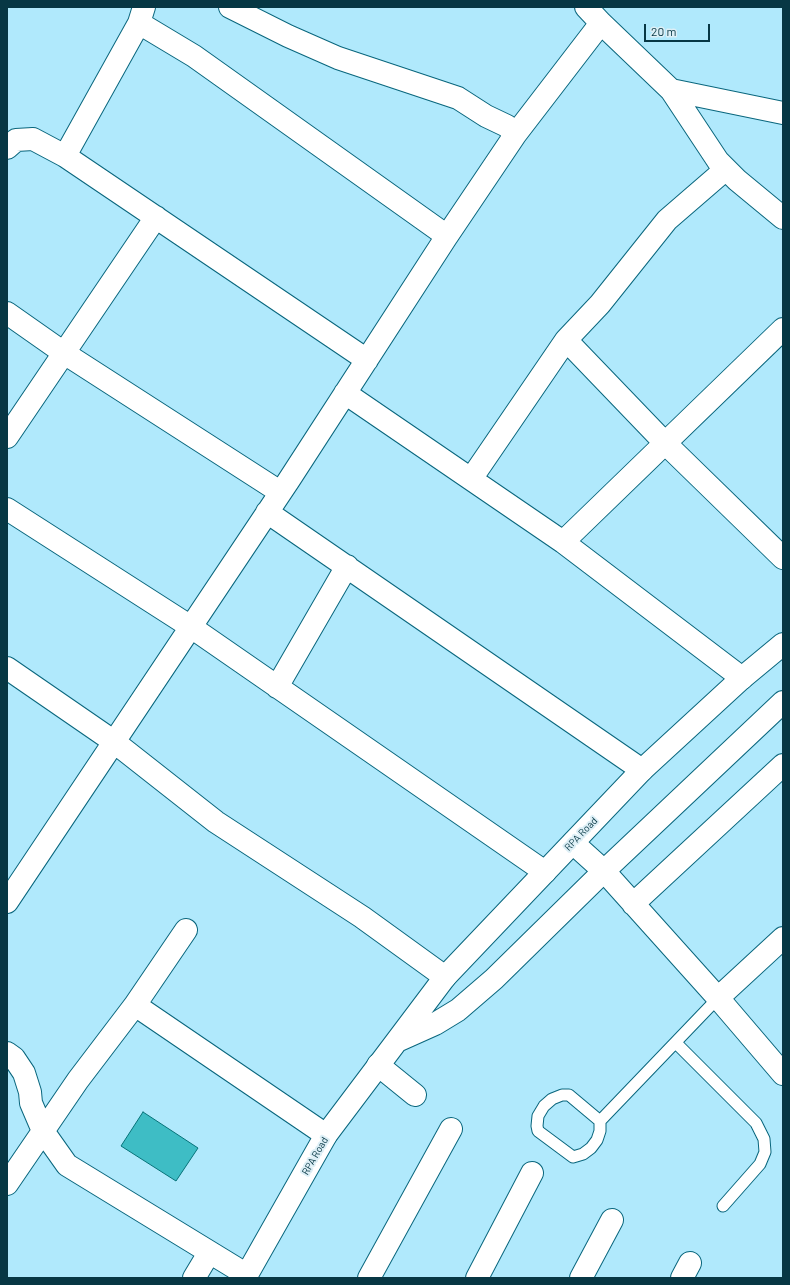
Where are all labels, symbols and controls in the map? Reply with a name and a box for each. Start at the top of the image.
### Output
scale bar [646,16,712,42]
text: 20 m [651,24,677,38]
street label: RPA Road [562,815,600,853]
street label: RPA Road [299,1135,331,1177]

